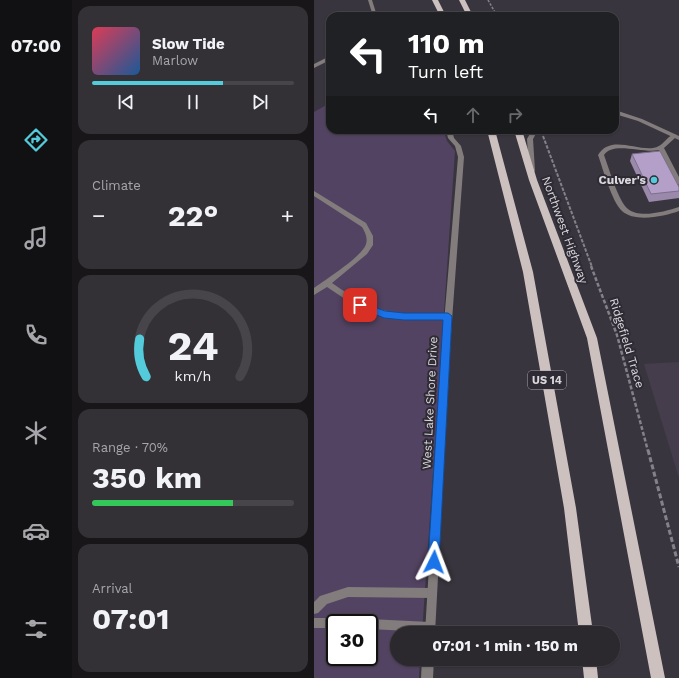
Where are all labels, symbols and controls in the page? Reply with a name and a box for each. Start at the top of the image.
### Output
text: 110 m [408,27,485,60]
icon: left [342,28,394,80]
text: 07:00 [11,35,61,56]
text: Slow Tide [152,35,225,53]
text: Marlow [152,53,198,68]
text: Turn left [408,61,483,82]
icon: previous [115,91,137,113]
icon: pause [182,91,204,113]
icon: next [249,91,271,113]
icon: left [420,104,442,126]
icon: ahead [462,104,484,126]
icon: right [504,104,526,126]
icon: directions [22,126,50,154]
place label: Culver's [599,173,647,187]
street label: Northwest Highway [539,174,591,286]
marker: Culver's [649,175,659,185]
text: Climate [92,178,141,193]
text: 22° [168,198,218,233]
text: − [92,203,105,228]
text: + [281,203,294,228]
icon: music [22,224,50,252]
pin [343,288,377,322]
icon: arrive [349,294,371,316]
street label: Ridgefield Trace [607,296,647,390]
icon: phone [22,321,50,349]
text: 24 [167,321,219,370]
street label: West Lake Shore Drive [420,336,440,470]
text: km/h [175,368,211,384]
road number: US 14 [528,371,566,389]
icon: climate [22,419,50,447]
text: Range · 70% [92,440,168,455]
text: 350 km [92,460,202,495]
icon: car [22,517,50,545]
position arrow [413,541,455,583]
text: Arrival [92,581,133,596]
text: 07:01 [92,601,170,636]
speed limit sign: 30 [326,614,378,666]
icon: filters [22,615,50,643]
text: 07:01 · 1 min · 150 m [432,637,578,655]

